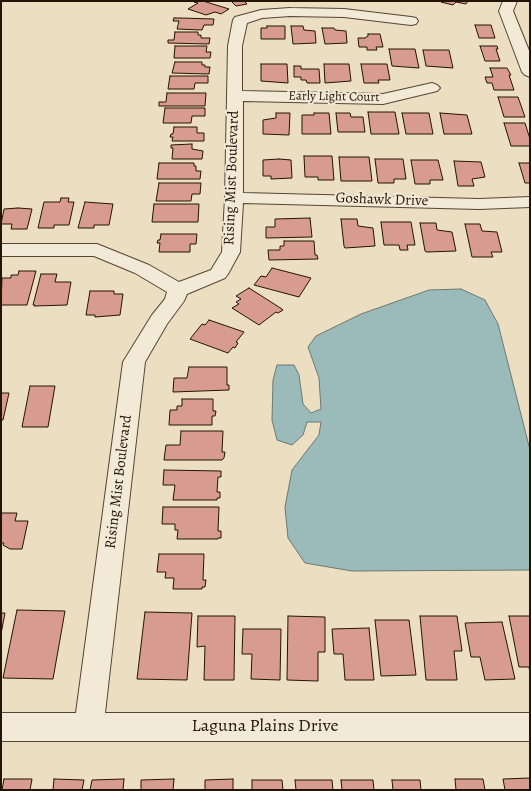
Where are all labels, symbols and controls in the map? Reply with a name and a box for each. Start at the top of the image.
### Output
street label: Early Light Court [288,88,380,106]
street label: Rising Mist Boulevard [221,110,243,246]
street label: Goshawk Drive [335,189,429,211]
street label: Rising Mist Boulevard [102,414,136,550]
street label: Laguna Plains Drive [192,716,338,738]

